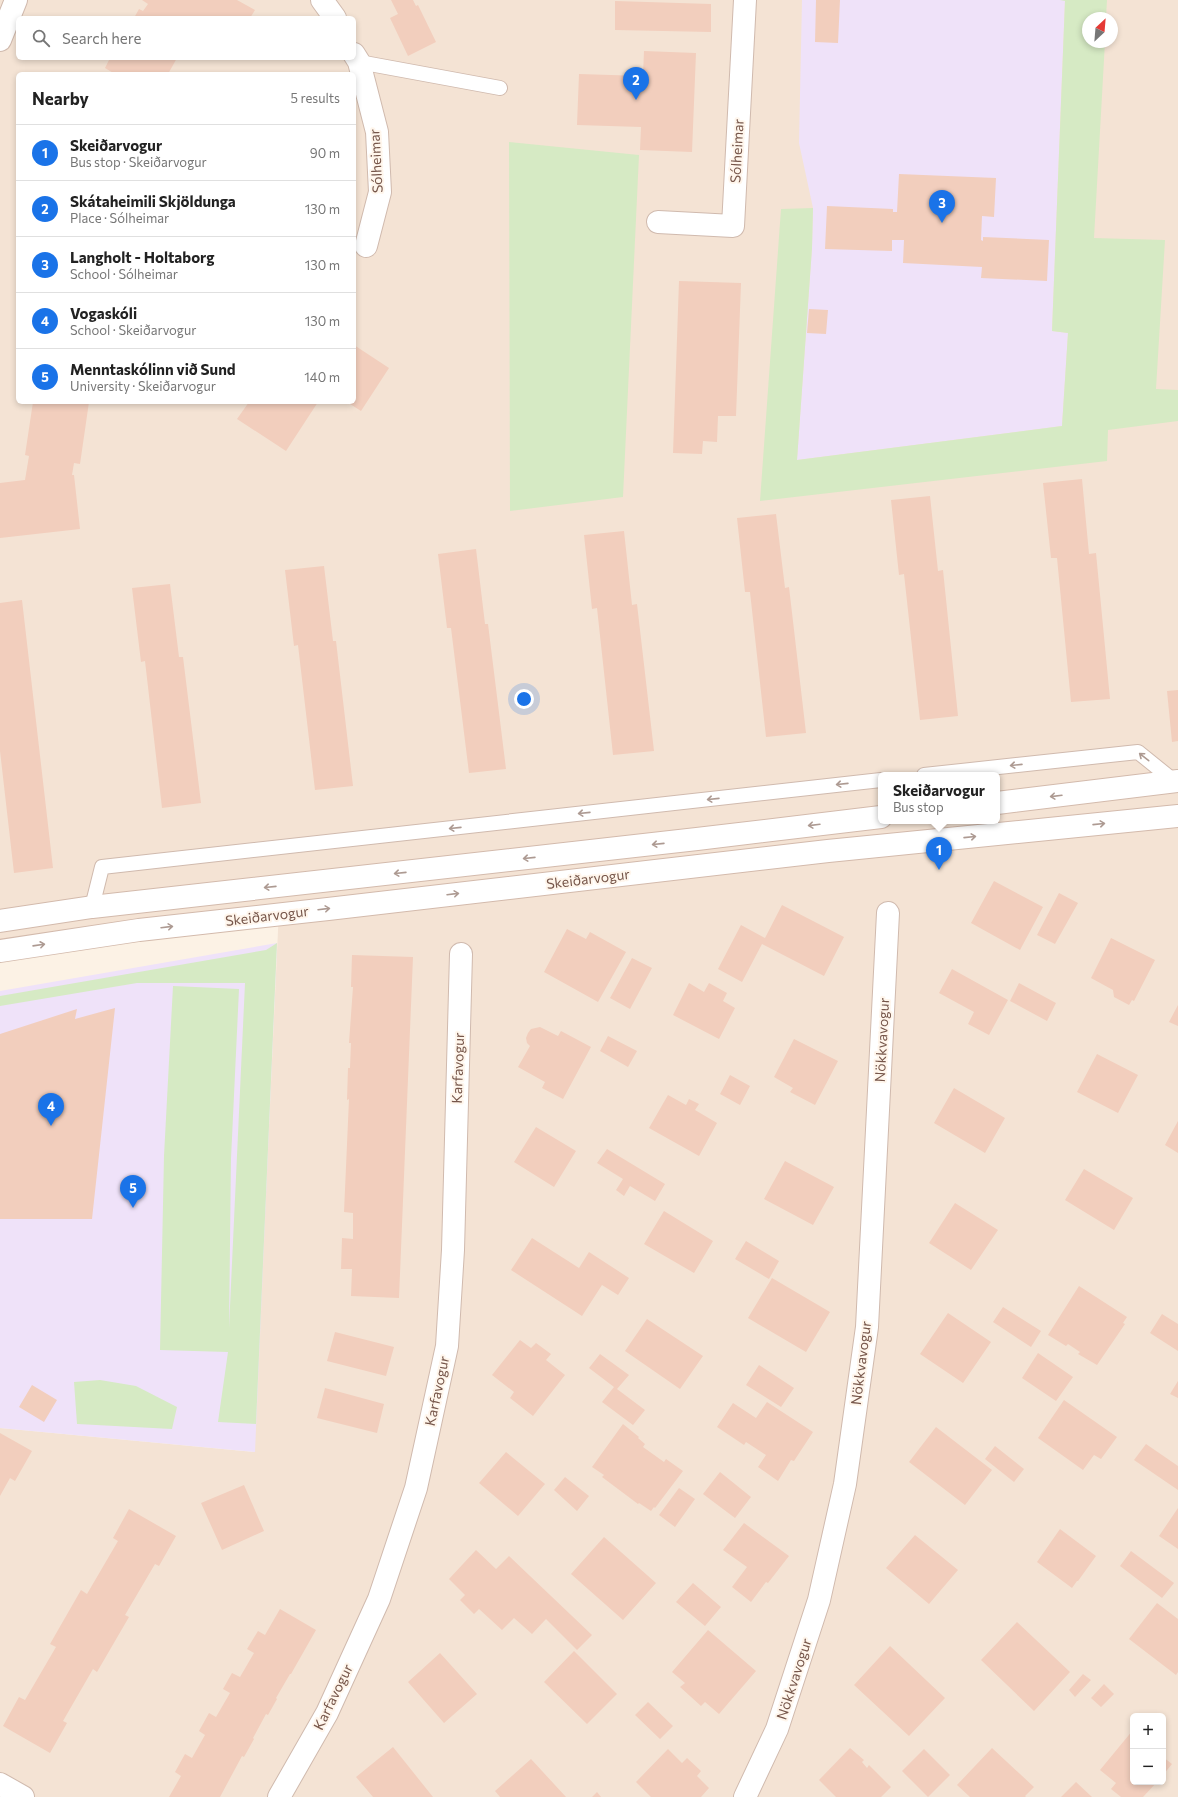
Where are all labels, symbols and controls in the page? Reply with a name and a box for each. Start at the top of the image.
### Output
north arrow [1082,12,1118,48]
search box [16,16,356,60]
icon: search [30,27,52,49]
text: Search here [62,29,141,47]
pin: 2 [623,67,649,100]
text: Nearby [32,88,89,109]
text: 5 results [290,90,340,106]
street label: Sólheimar [726,118,747,184]
street label: Sólheimar [365,128,386,194]
text: Skeiðarvogur [70,136,162,154]
text: 1 [42,145,48,161]
text: 90 m [310,145,340,161]
text: Bus stop · Skeiðarvogur [70,154,207,170]
pin: 3 [929,190,955,223]
text: Skátaheimili Skjöldunga [70,192,236,210]
text: 2 [41,201,49,217]
text: 130 m [305,201,340,217]
text: Place · Sólheimar [70,210,169,226]
text: Langholt - Holtaborg [70,248,215,266]
text: 3 [41,257,49,273]
text: 130 m [305,257,340,273]
text: School · Sólheimar [70,266,178,282]
text: Vogaskóli [70,304,137,322]
text: 4 [41,313,49,329]
text: 130 m [305,313,340,329]
text: School · Skeiðarvogur [70,322,196,338]
text: Menntaskólinn við Sund [70,360,236,378]
text: 5 [41,369,49,385]
text: 140 m [304,369,340,385]
text: University · Skeiðarvogur [70,378,216,394]
your location [514,689,534,709]
one-way arrow [1138,753,1149,761]
one-way arrow [1010,761,1023,768]
popup [878,772,1000,824]
one-way arrow [836,780,849,788]
text: Skeiðarvogur [893,781,985,799]
one-way arrow [1050,792,1063,799]
one-way arrow [707,795,720,802]
text: Bus stop [893,799,944,815]
one-way arrow [578,809,591,817]
one-way arrow [1092,820,1105,827]
one-way arrow [808,821,821,829]
one-way arrow [449,824,462,831]
one-way arrow [963,833,976,841]
pin: 1 [926,837,952,870]
one-way arrow [652,840,665,847]
one-way arrow [523,854,536,862]
street label: Skeiðarvogur [545,865,631,892]
one-way arrow [393,869,406,877]
one-way arrow [264,883,277,891]
one-way arrow [446,890,459,898]
street label: Skeiðarvogur [224,902,310,929]
one-way arrow [317,905,330,913]
one-way arrow [160,923,173,931]
one-way arrow [32,941,45,949]
street label: Nökkvavogur [871,997,892,1083]
street label: Karfavogur [448,1032,467,1104]
pin: 4 [38,1093,64,1126]
pin: 5 [120,1175,146,1208]
street label: Nökkvavogur [847,1320,874,1406]
street label: Karfavogur [421,1354,452,1427]
street label: Nökkvavogur [772,1636,815,1722]
street label: Karfavogur [309,1661,356,1732]
map controls [1130,1713,1166,1785]
button: + [1130,1713,1166,1749]
button: − [1130,1749,1166,1785]

